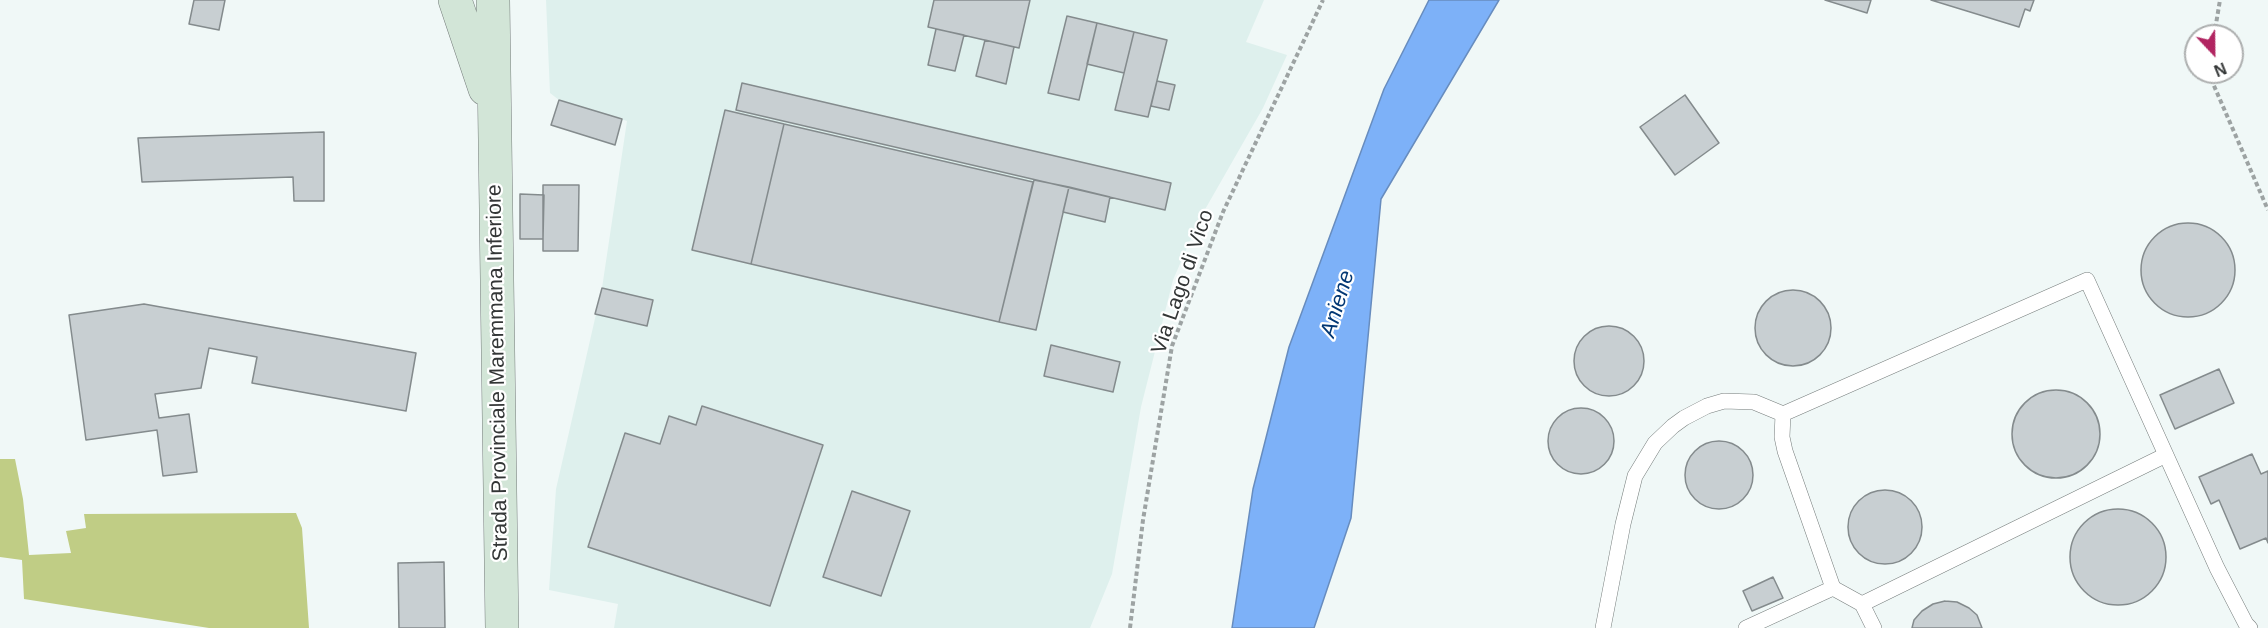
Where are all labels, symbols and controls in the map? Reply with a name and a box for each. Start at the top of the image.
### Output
north arrow [2184,24,2244,84]
text: N [2212,59,2229,79]
street label: Strada Provinciale Maremmana Inferiore [482,184,514,562]
street label: Via Lago di Vico [1147,207,1219,357]
water label: Aniene [1315,267,1361,341]

